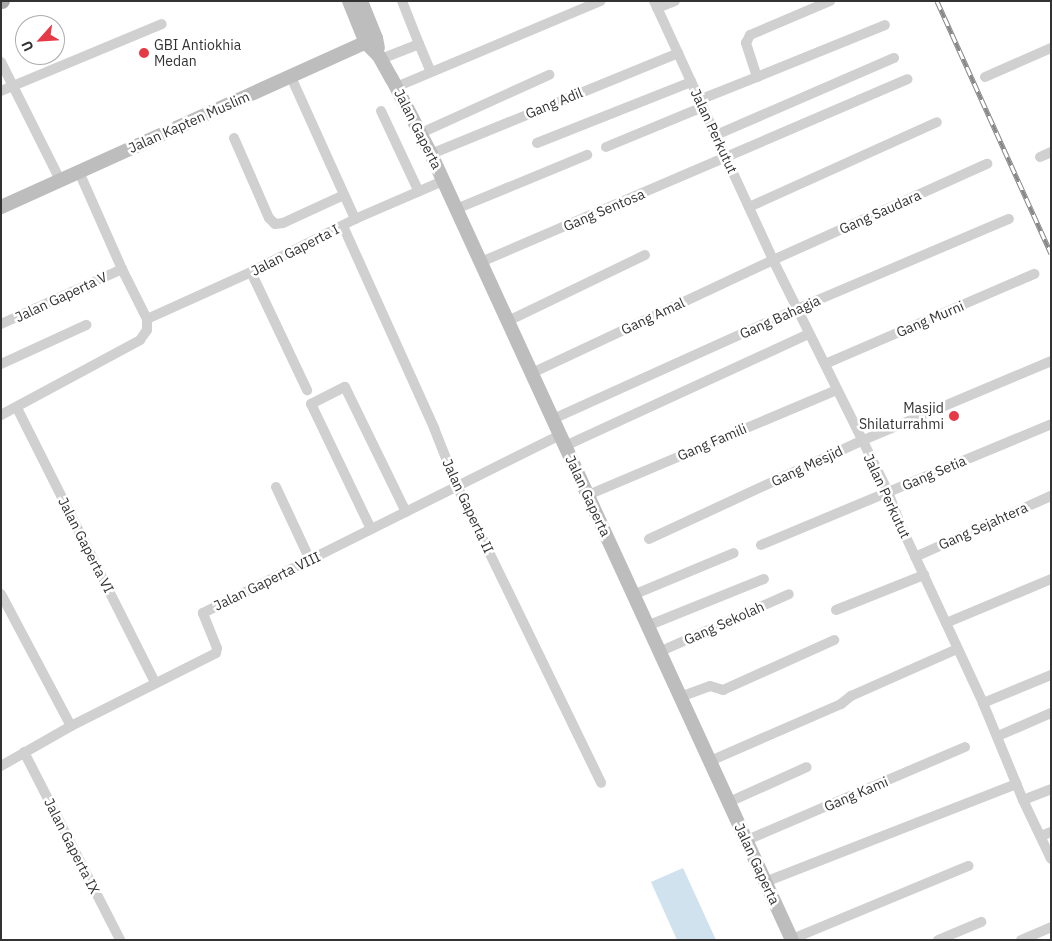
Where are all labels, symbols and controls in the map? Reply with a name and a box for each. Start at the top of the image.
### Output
north arrow [15,15,65,65]
place label: GBI Antiokhia Medan [154,37,241,70]
text: U [17,38,38,54]
marker: GBI Antiokhia Medan [138,47,150,59]
street label: Gang Adil [523,84,585,122]
street label: Jalan Gaperta [391,86,445,172]
street label: Jalan Perkutut [687,86,741,176]
street label: Jalan Kapten Muslim [126,88,252,156]
street label: Gang Sentosa [561,185,647,235]
street label: Gang Saudara [837,187,923,237]
street label: Jalan Gaperta I [248,221,342,279]
street label: Jalan Gaperta V [12,268,110,326]
street label: Gang Bahagia [737,292,823,342]
street label: Gang Amal [618,294,688,338]
street label: Gang Murni [894,297,966,341]
place label: Masjid Shilaturrahmi [859,400,944,432]
marker: Masjid Shilaturrahmi [948,410,960,422]
street label: Gang Famili [675,420,749,464]
street label: Gang Mesjid [769,442,845,490]
street label: Jalan Perkutut [860,451,914,541]
street label: Gang Setia [900,452,968,494]
street label: Jalan Gaperta [562,453,614,539]
street label: Jalan Gaperta II [439,456,497,556]
street label: Jalan Gaperta VI [55,494,117,596]
street label: Gang Sejahtera [936,499,1030,553]
street label: Jalan Gaperta VIII [211,548,323,614]
street label: Gang Sekolah [681,598,767,648]
street label: Gang Kami [822,773,890,815]
street label: Jalan Gaperta IX [41,795,103,897]
street label: Jalan Gaperta [731,821,783,907]

